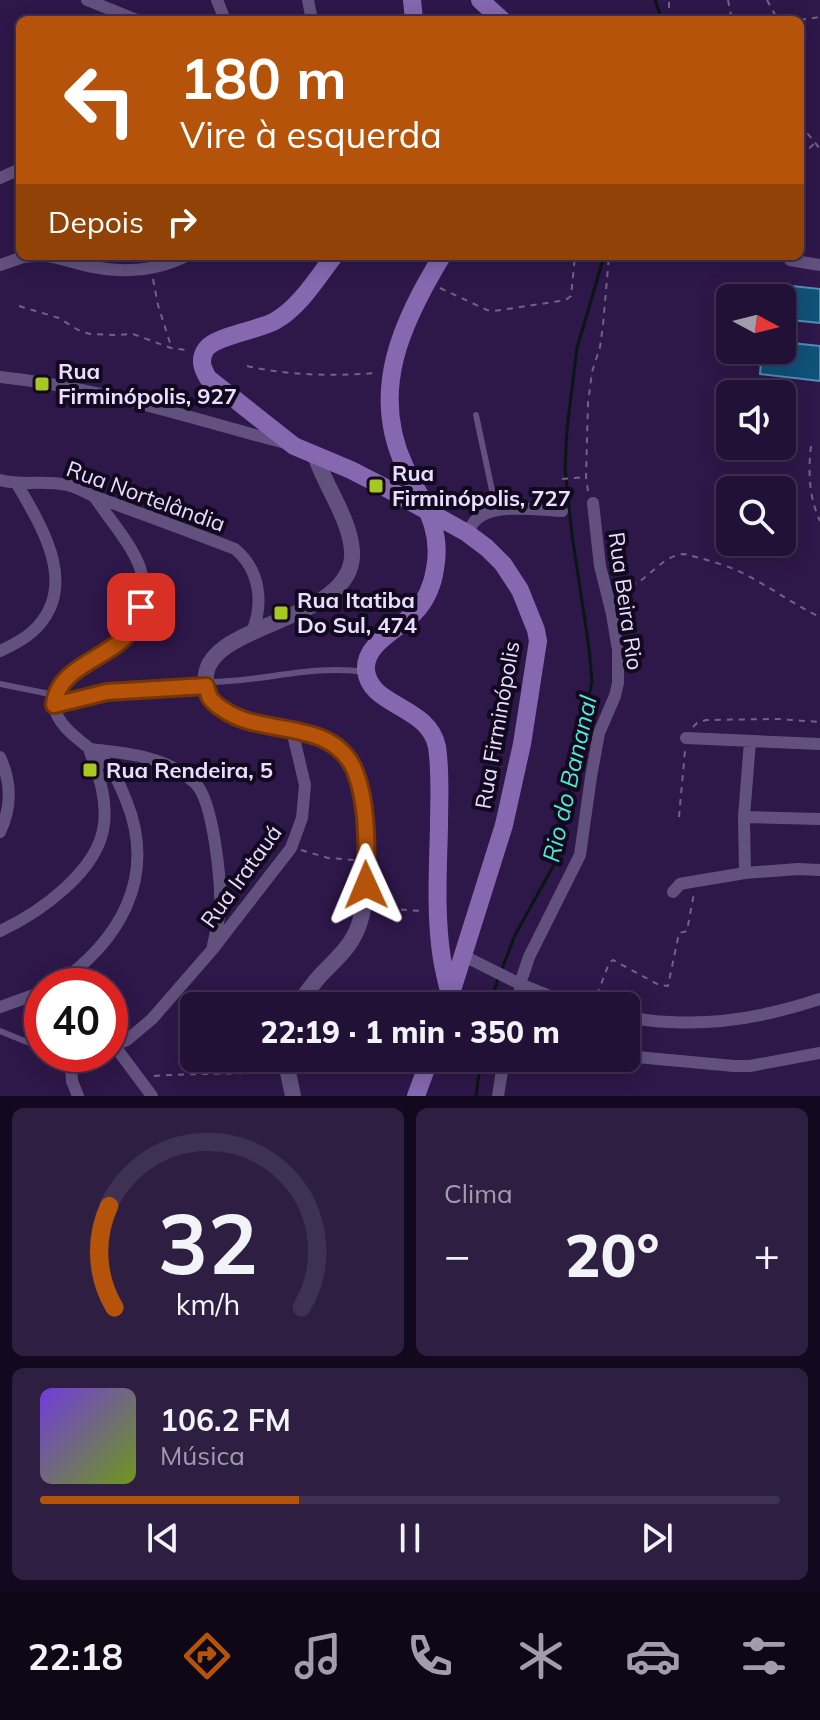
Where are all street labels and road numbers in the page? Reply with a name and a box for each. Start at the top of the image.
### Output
street label: Rua Nortelândia [63,454,229,538]
street label: Rua Beira Rio [602,530,650,672]
street label: Rua Firminópolis [468,639,526,811]
street label: Rua Iratauá [194,819,288,933]

